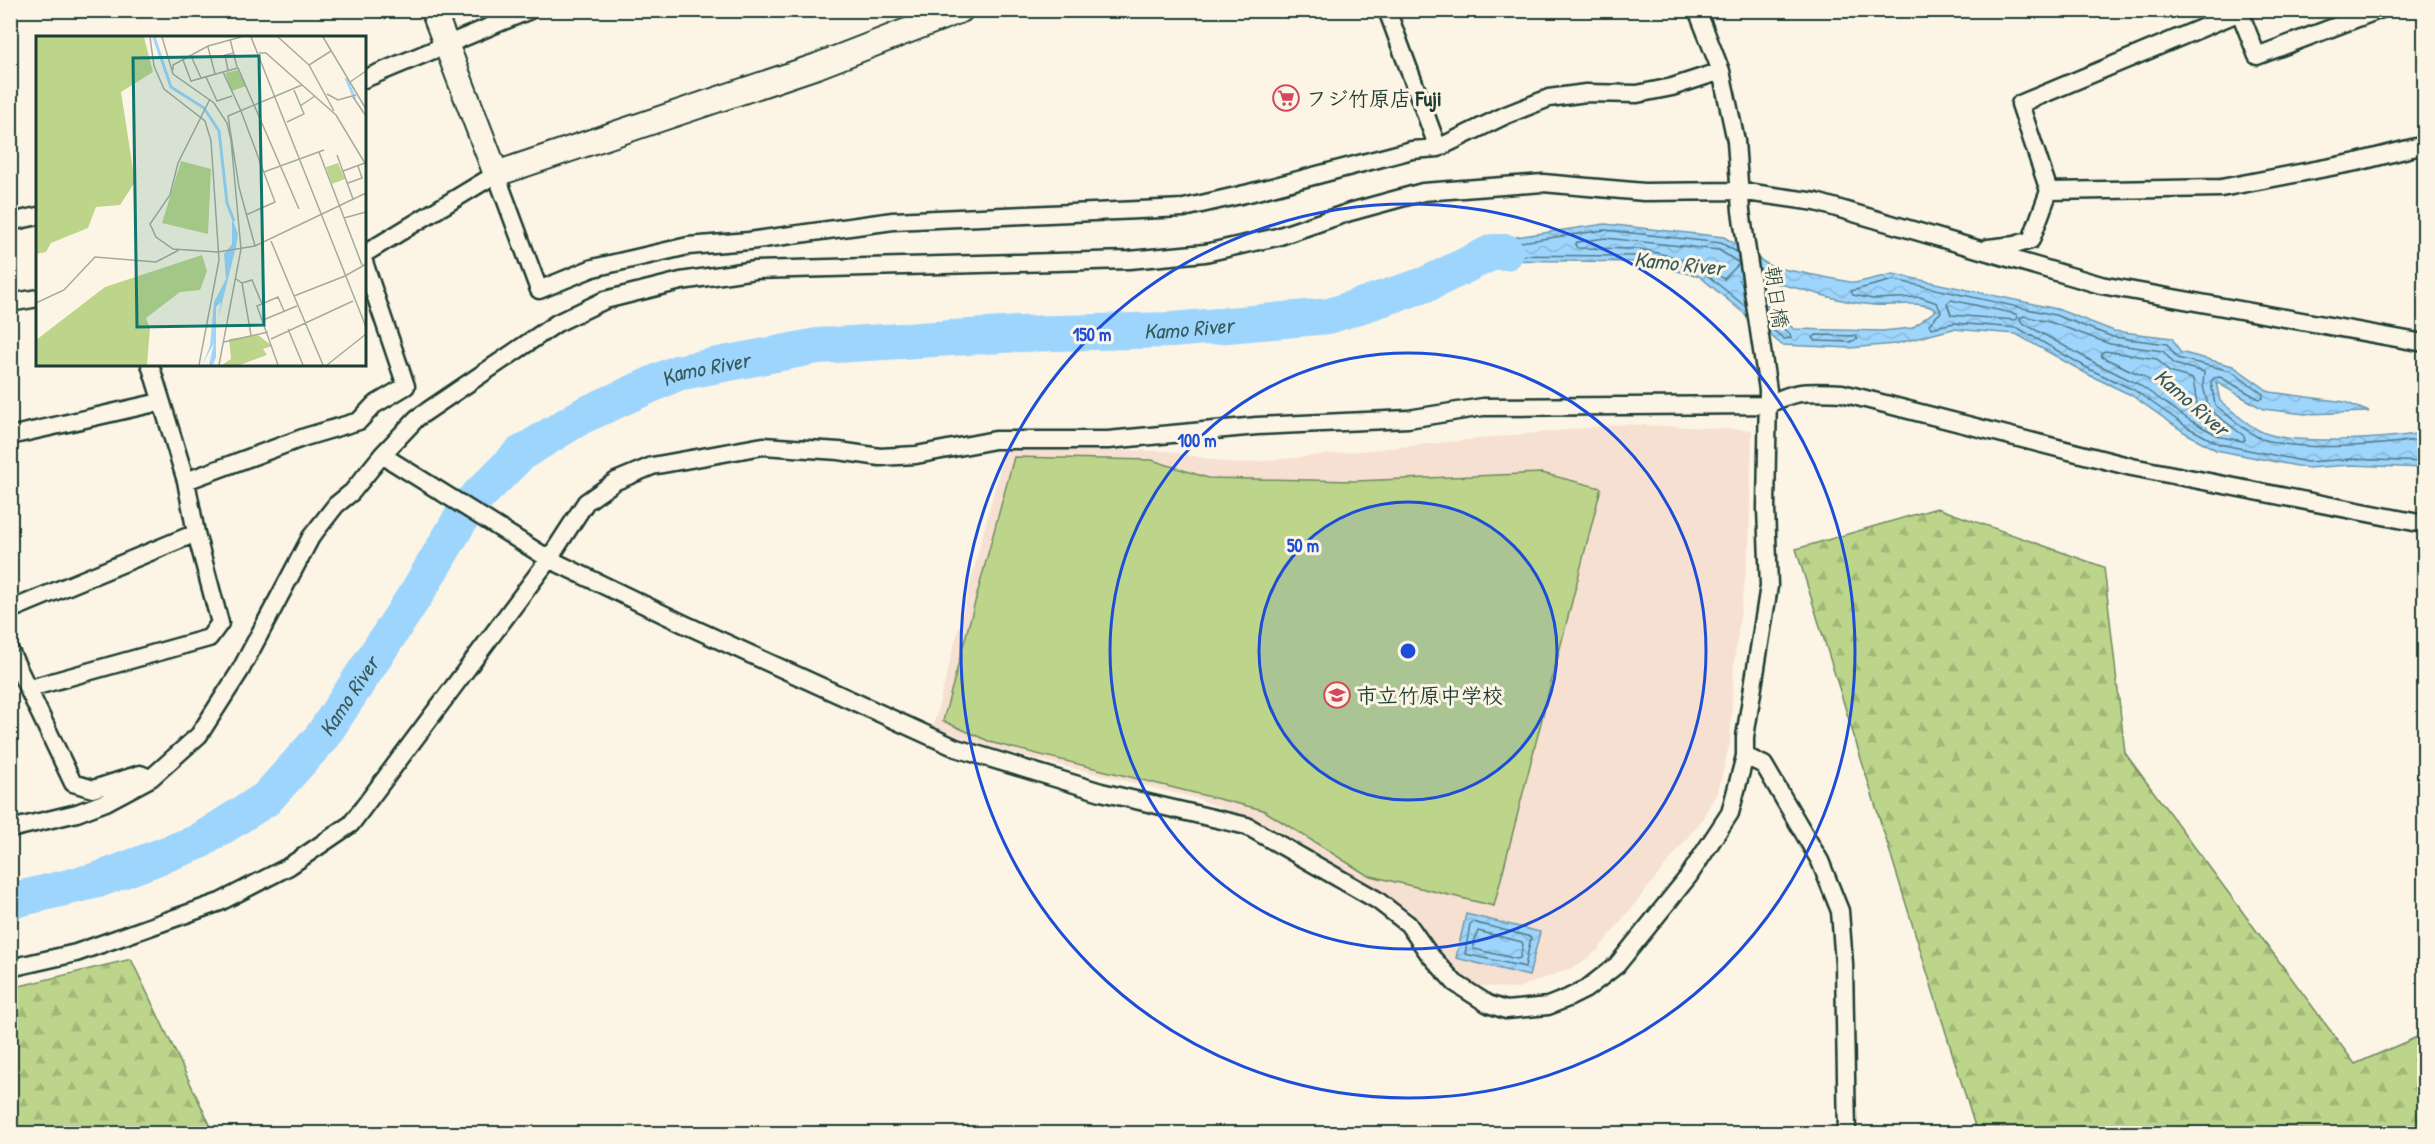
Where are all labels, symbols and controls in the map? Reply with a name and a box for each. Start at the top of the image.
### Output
inset map [36,36,366,366]
supermarket icon: フジ竹原店 Fuji [1271,83,1301,113]
place label: フジ竹原店 Fuji [1306,84,1442,113]
water label: Kamo River [1633,243,1728,283]
street label: 朝日橋 [1758,264,1796,330]
water label: Kamo River [1143,309,1237,346]
text: 150 m [1073,322,1111,347]
water label: Kamo River [656,344,755,393]
water label: Kamo River [2148,361,2238,444]
text: 100 m [1177,428,1217,453]
text: 50 m [1287,533,1319,558]
centre of rings [1398,641,1418,661]
water label: Kamo River [311,648,387,742]
school or university icon: 市立竹原中学校 [1322,680,1352,710]
place label: 市立竹原中学校 [1356,681,1503,710]

